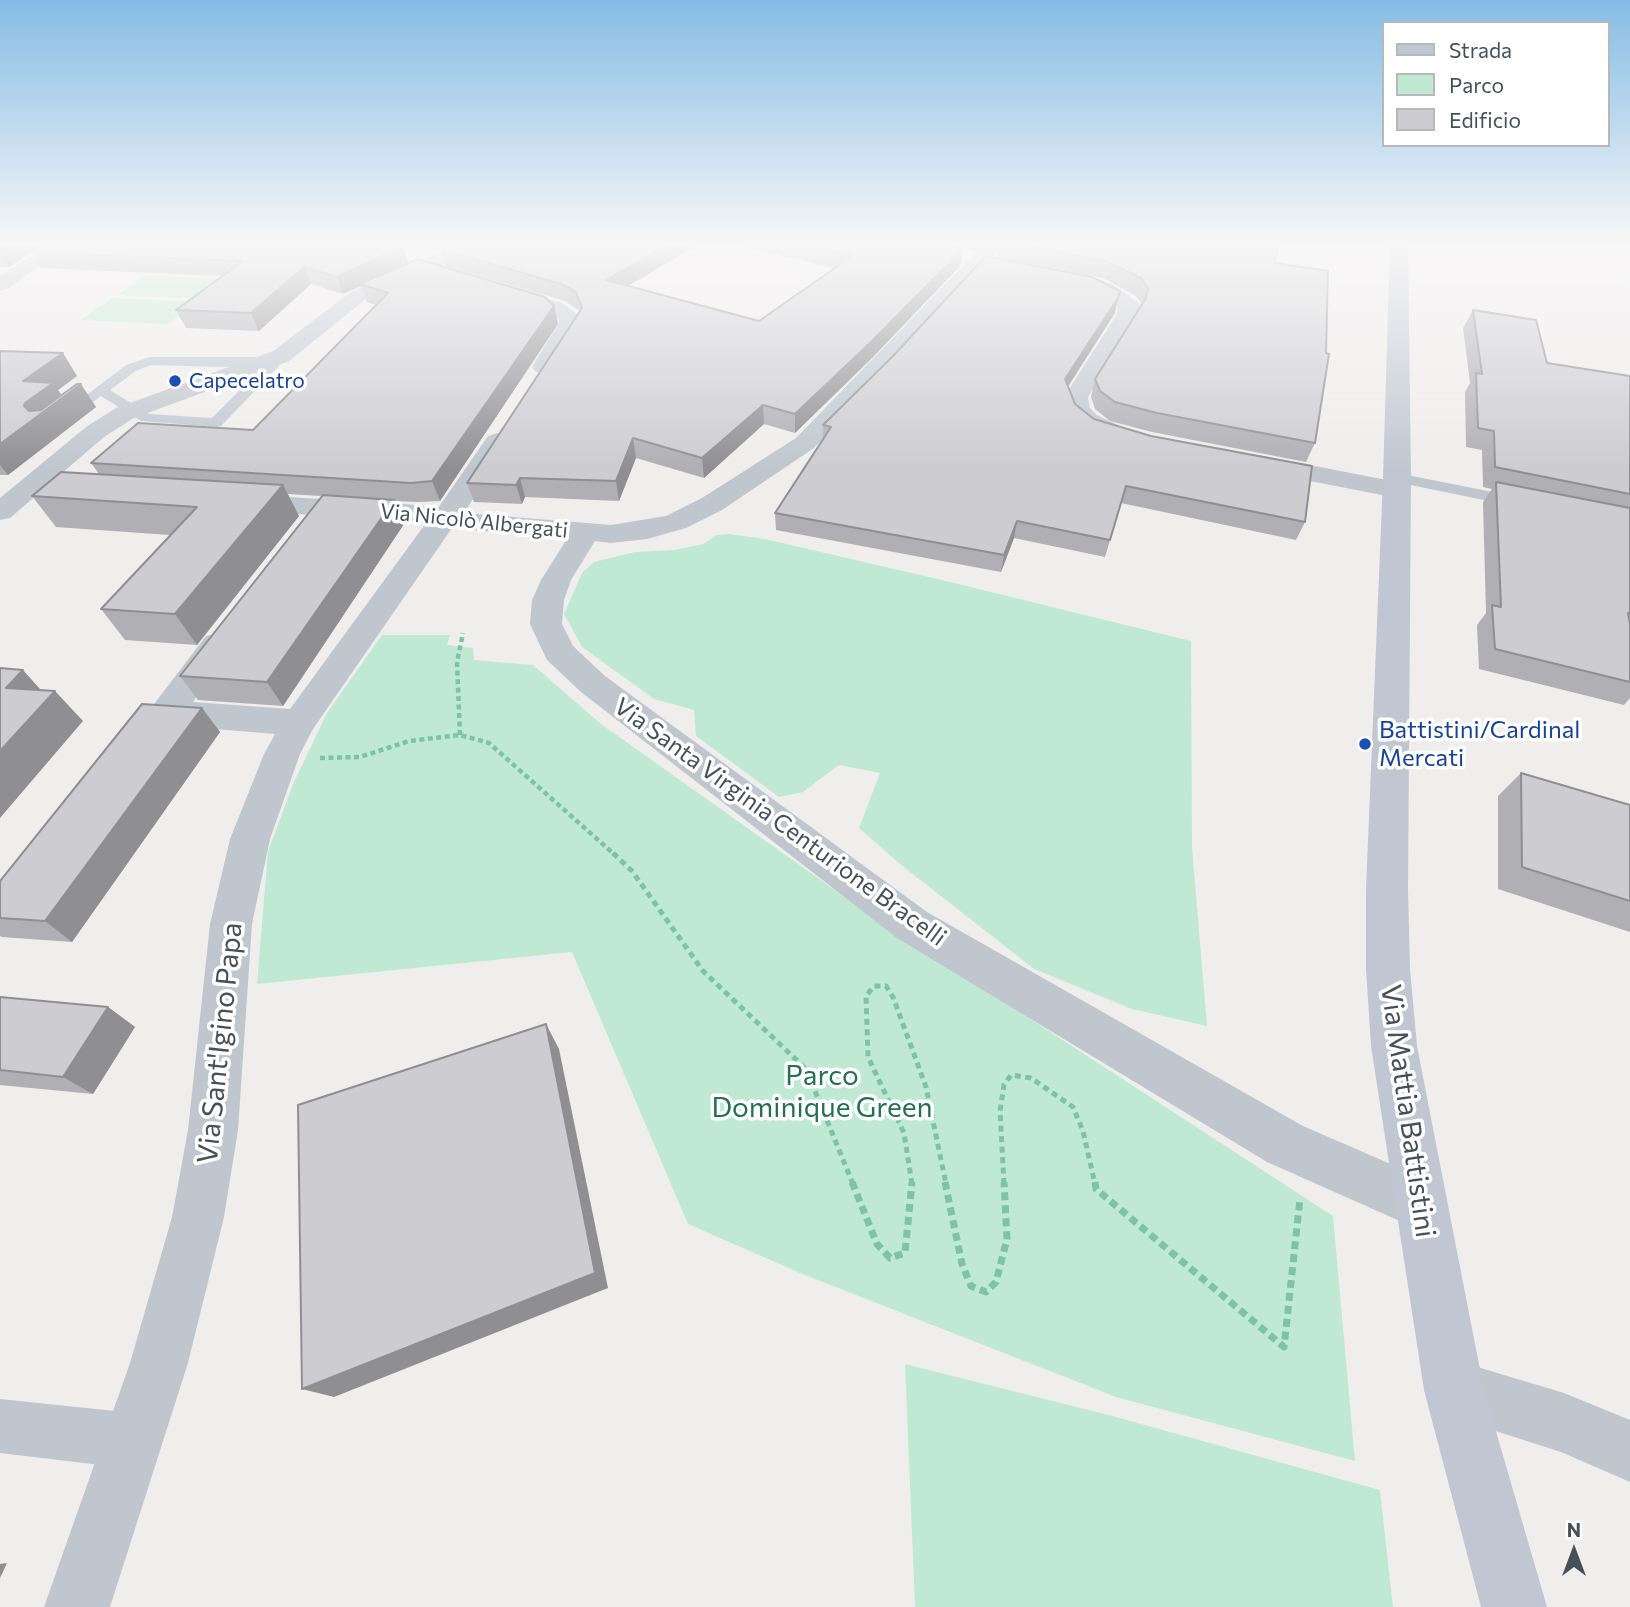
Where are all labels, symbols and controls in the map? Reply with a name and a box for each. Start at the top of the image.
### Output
legend [1382,21,1609,147]
text: Strada [1449,37,1512,62]
text: Parco [1449,72,1504,97]
text: Edificio [1449,107,1521,132]
place label: Capecelatro [189,368,305,394]
marker: Capecelatro [167,373,183,389]
street label: Via Nicolò Albergati [379,499,569,543]
street label: Via Santa Virginia Centurione Bracelli [608,692,952,952]
place label: Battistini/Cardinal Mercati [1379,716,1580,772]
marker: Battistini/Cardinal Mercati [1357,736,1373,752]
street label: Via Sant'Igino Papa [191,921,249,1165]
street label: Via Mattia Battistini [1374,982,1442,1240]
park label: Parco Dominique Green [711,1059,933,1125]
north arrow [1539,1516,1609,1586]
text: N [1567,1518,1581,1541]

